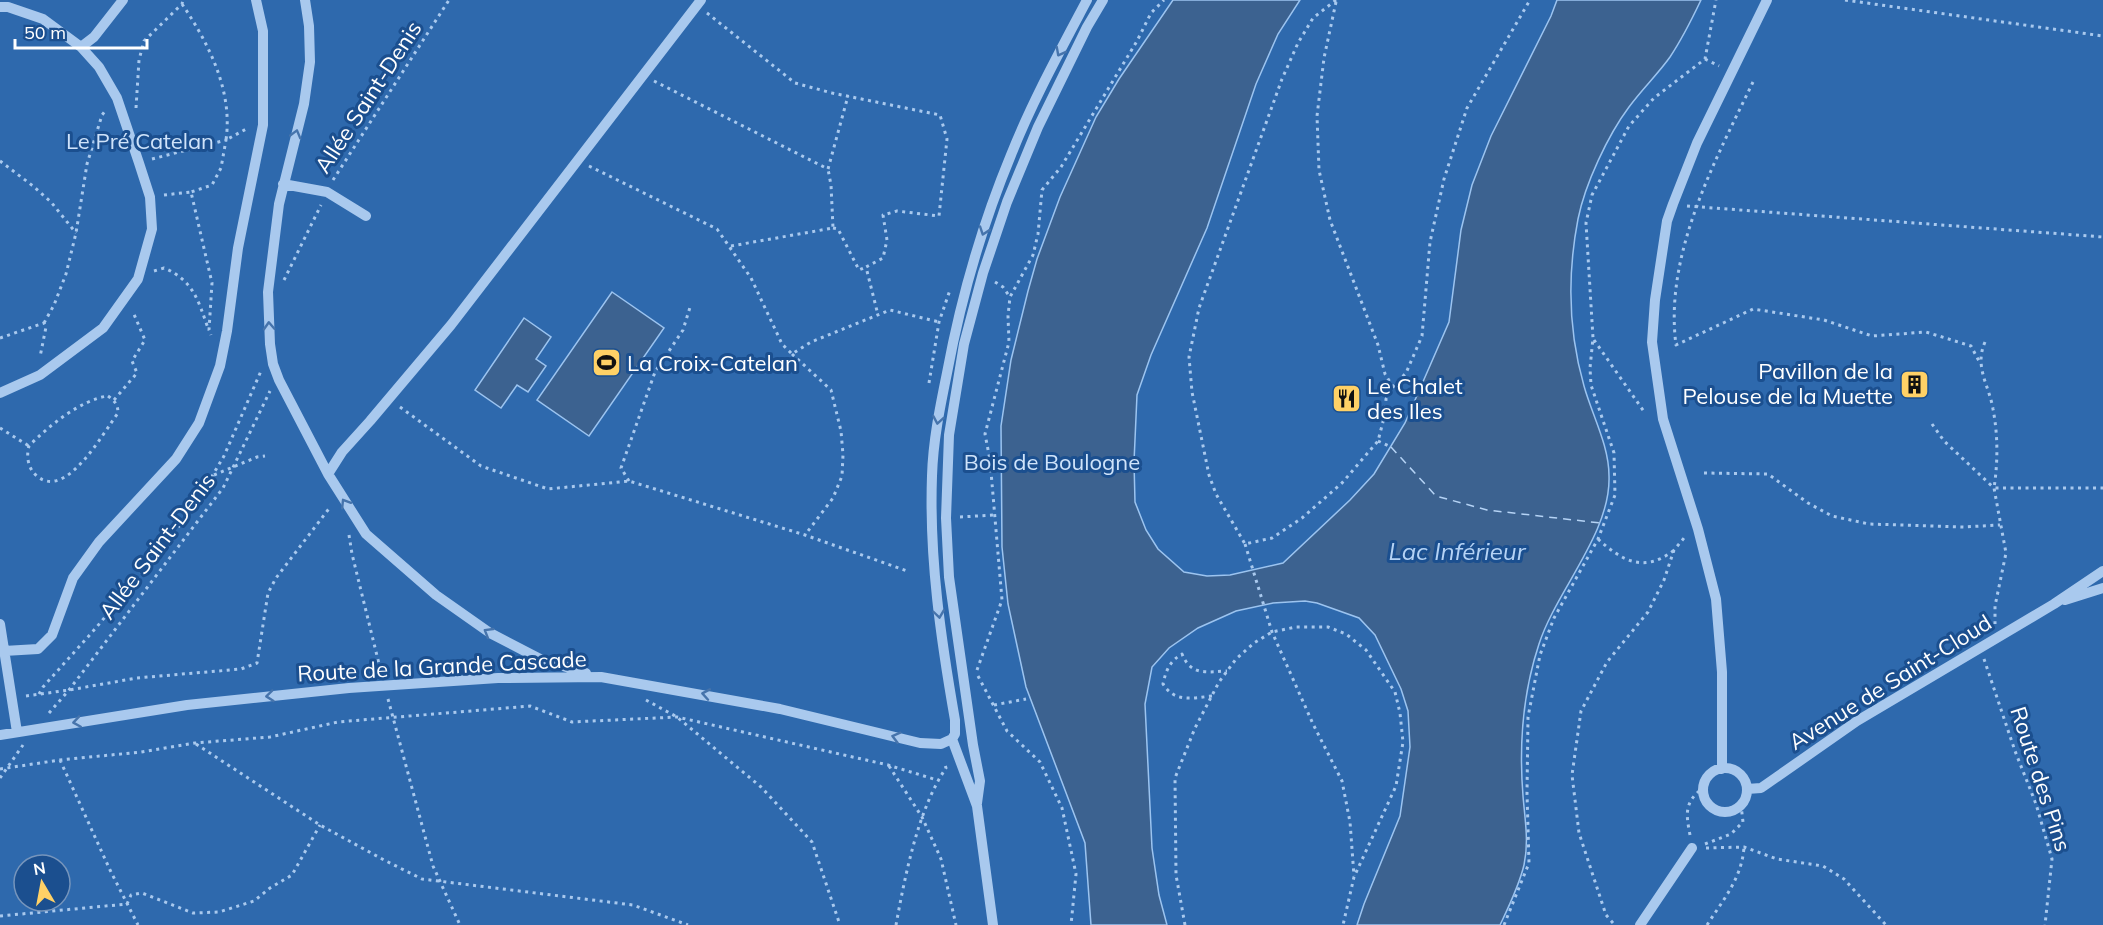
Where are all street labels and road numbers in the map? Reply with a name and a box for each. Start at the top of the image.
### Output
street label: Allée Saint-Denis [308,16,428,178]
street label: Allée Saint-Denis [93,467,221,625]
street label: Avenue de Saint-Cloud [1783,608,1997,756]
street label: Route de la Grande Cascade [297,644,587,688]
street label: Route des Pins [2004,703,2078,855]

